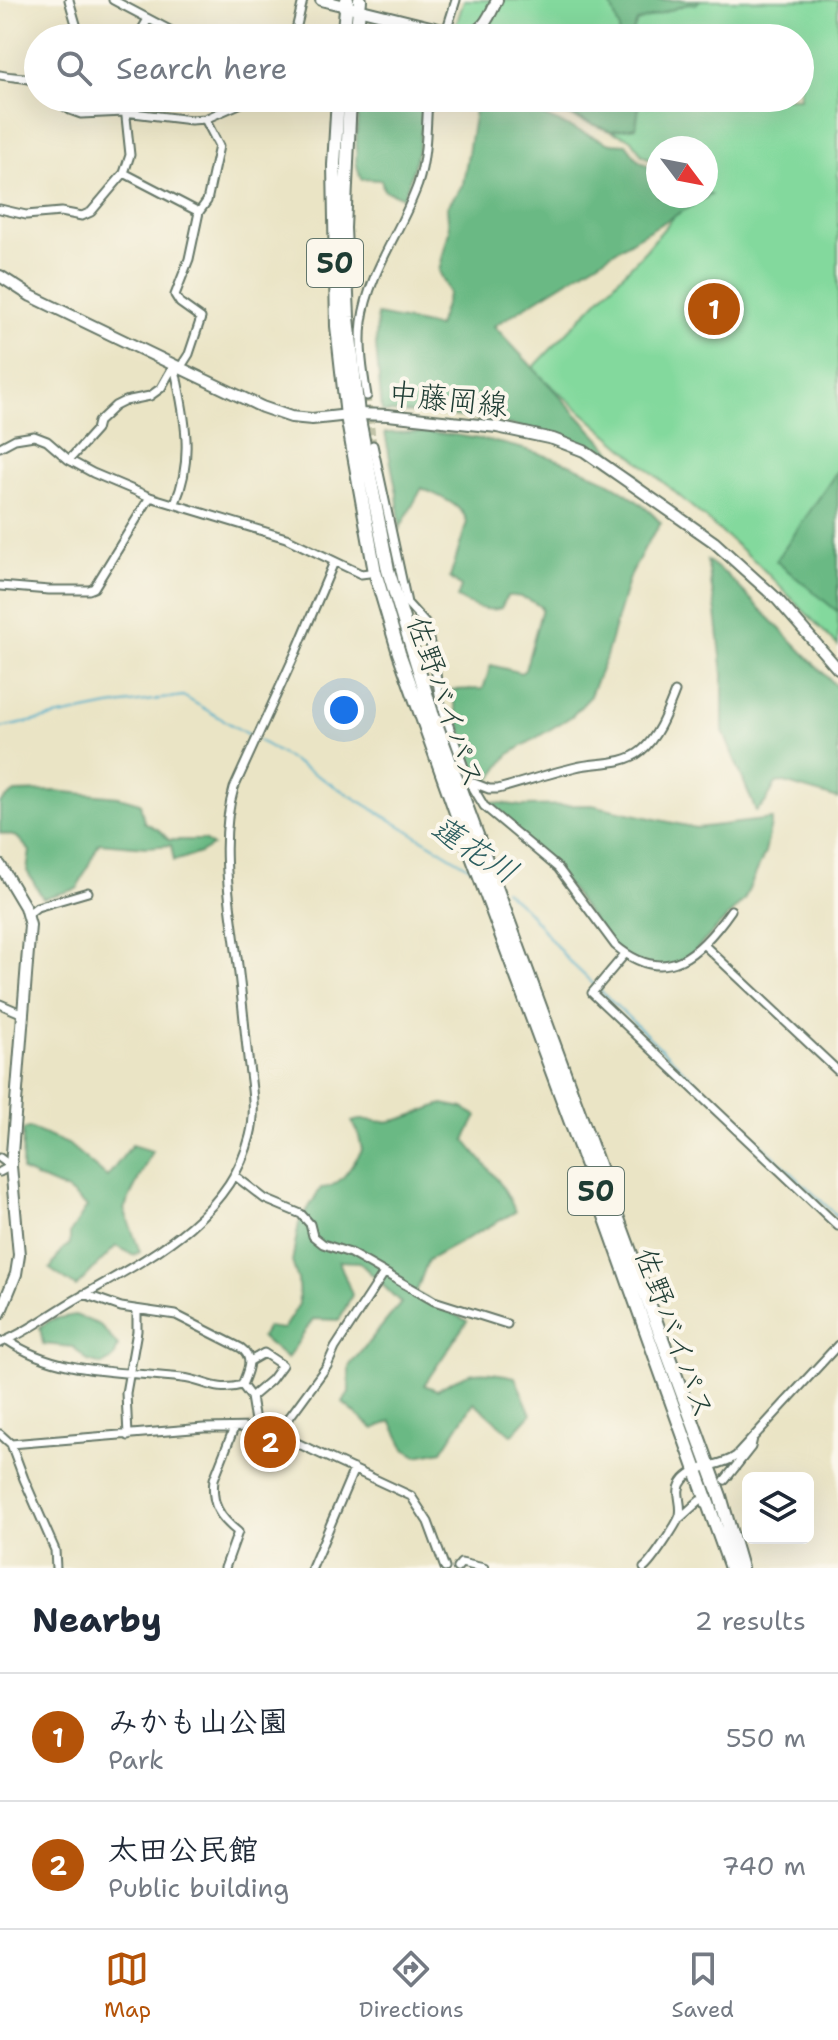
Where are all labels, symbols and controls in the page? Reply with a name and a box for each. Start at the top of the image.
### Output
search box [24,24,814,112]
icon: search [52,46,96,90]
text: Search here [116,48,287,89]
north arrow [646,136,718,208]
road number: 50 [307,239,363,287]
pin: 1 [688,279,740,339]
street label: 中藤岡線 [386,372,510,426]
street label: 佐野バイパス [397,611,495,793]
your location [324,690,364,730]
water label: 蓮花川 [423,805,527,893]
road number: 50 [568,1167,624,1215]
street label: 佐野バイパス [625,1242,725,1424]
pin: 2 [244,1412,296,1472]
map controls [742,1472,814,1544]
button: layers [742,1472,814,1544]
text: Nearby [32,1597,162,1643]
text: 2 results [694,1603,806,1638]
text: みかも山公園 [108,1701,288,1742]
text: 1 [52,1720,64,1755]
text: 550 m [726,1720,806,1755]
text: Park [108,1742,164,1777]
text: 太田公民館 [108,1829,258,1870]
text: 2 [49,1848,67,1883]
text: 740 m [721,1848,806,1883]
text: Public building [108,1870,289,1905]
tab: Map [104,1947,151,2024]
tab: Directions [359,1947,464,2024]
tab: Saved [672,1947,734,2024]

